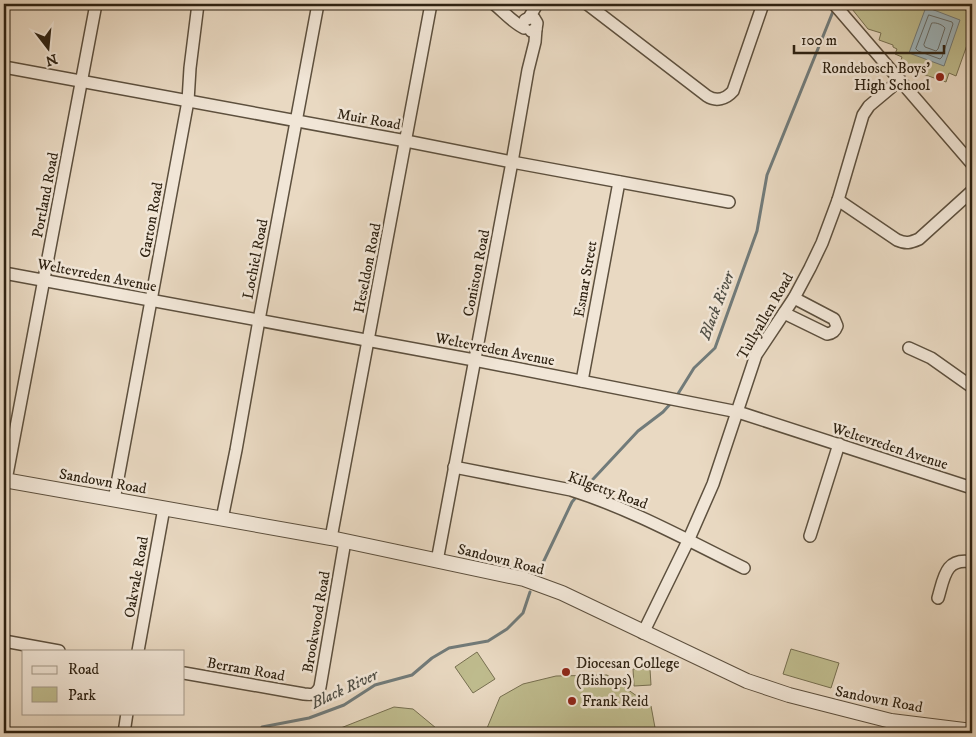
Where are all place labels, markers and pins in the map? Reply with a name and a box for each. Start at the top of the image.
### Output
place label: Rondebosch Boys' High School [822,59,930,95]
marker: Rondebosch Boys' High School [934,71,946,83]
place label: Diocesan College (Bishops) [576,654,679,690]
marker: Diocesan College (Bishops) [560,666,572,678]
place label: Frank Reid [582,692,649,711]
marker: Frank Reid [566,695,578,707]

